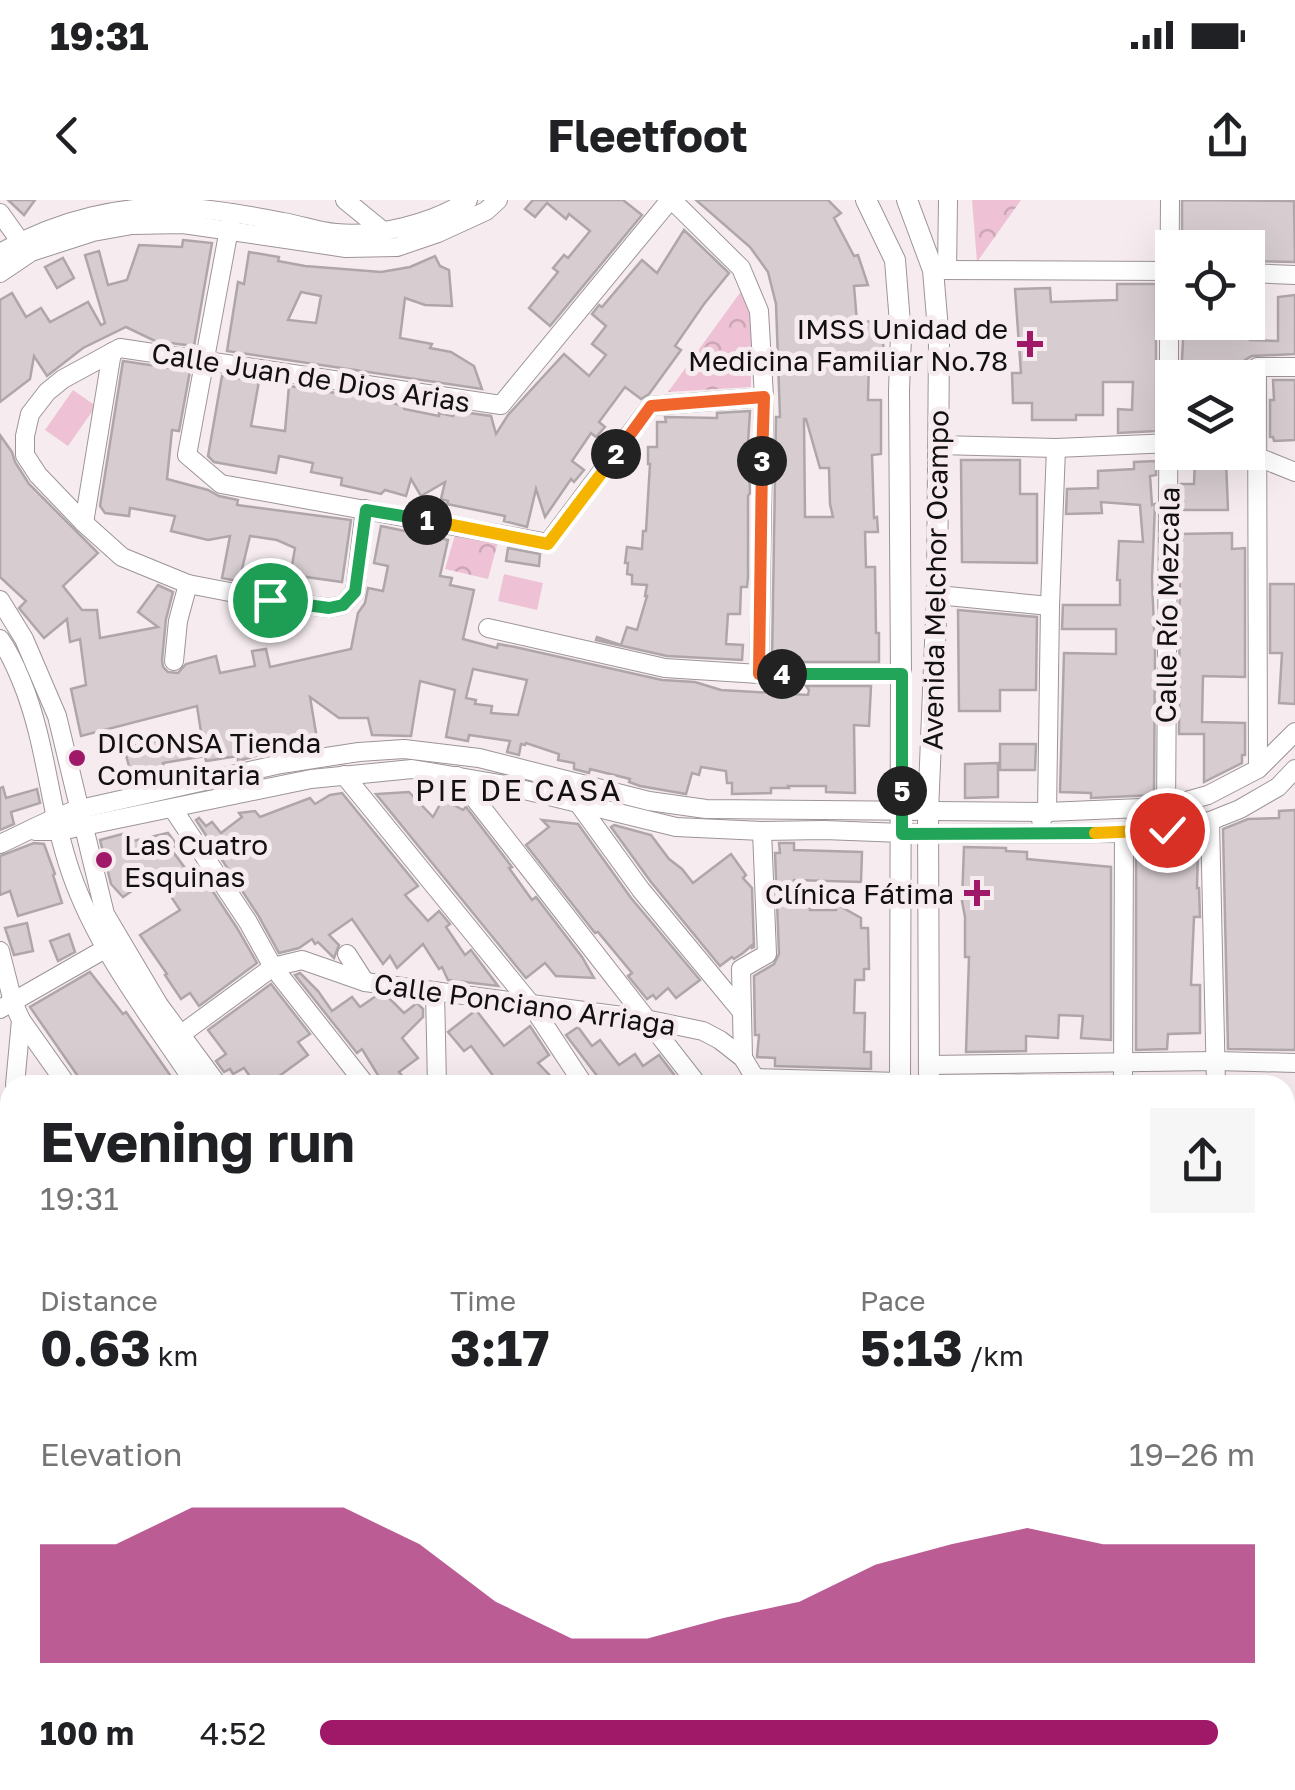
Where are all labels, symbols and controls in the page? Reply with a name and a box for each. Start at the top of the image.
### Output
text: 19:31 [50,13,149,58]
icon: back [40,108,95,163]
text: Fleetfoot [547,108,748,162]
icon: share [1200,108,1255,163]
map controls [1155,230,1265,470]
button: locate [1155,230,1265,340]
place label: IMSS Unidad de Medicina Familiar No.78 [688,312,1008,377]
marker: IMSS Unidad de Medicina Familiar No.78 [1017,331,1043,357]
street label: Calle Juan de Dios Arias [149,335,473,419]
button: layers [1155,360,1265,470]
street label: Avenida Melchor Ocampo [916,410,954,750]
pin: 2 [591,429,641,479]
pin: 3 [737,436,787,486]
text: 2 [607,437,625,470]
text: 3 [753,444,771,477]
street label: Calle Río Mezcala [1148,486,1186,724]
pin: 1 [402,495,452,545]
text: 1 [420,503,434,536]
pin [228,558,313,643]
icon: arrive [243,573,298,628]
pin: 4 [757,649,807,699]
text: 4 [773,657,791,690]
place label: DICONSA Tienda Comunitaria [97,726,321,791]
marker: DICONSA Tienda Comunitaria [66,747,88,769]
pin: 5 [877,766,927,816]
district label: PIE DE CASA [415,772,623,808]
text: 5 [893,774,911,807]
pin [1125,788,1210,873]
icon: check [1140,803,1195,858]
place label: Las Cuatro Esquinas [124,828,268,893]
marker: Las Cuatro Esquinas [93,849,115,871]
place label: Clínica Fátima [765,877,954,910]
marker: Clínica Fátima [964,880,990,906]
street label: Calle Ponciano Arriaga [372,966,678,1042]
text: Evening run [40,1108,355,1174]
button: share [1150,1108,1255,1213]
text: 19:31 [40,1179,119,1217]
text: Distance [40,1284,158,1317]
text: Time [450,1284,516,1317]
text: Pace [860,1284,925,1317]
text: 0.63 [40,1317,151,1377]
text: 3:17 [450,1317,550,1377]
text: 5:13 [860,1317,963,1377]
text: km [151,1339,198,1372]
text: /km [963,1339,1024,1372]
text: Elevation [40,1435,182,1473]
text: 19–26 m [1129,1435,1255,1473]
text: 100 m [40,1714,134,1752]
text: 4:52 [200,1714,266,1752]

